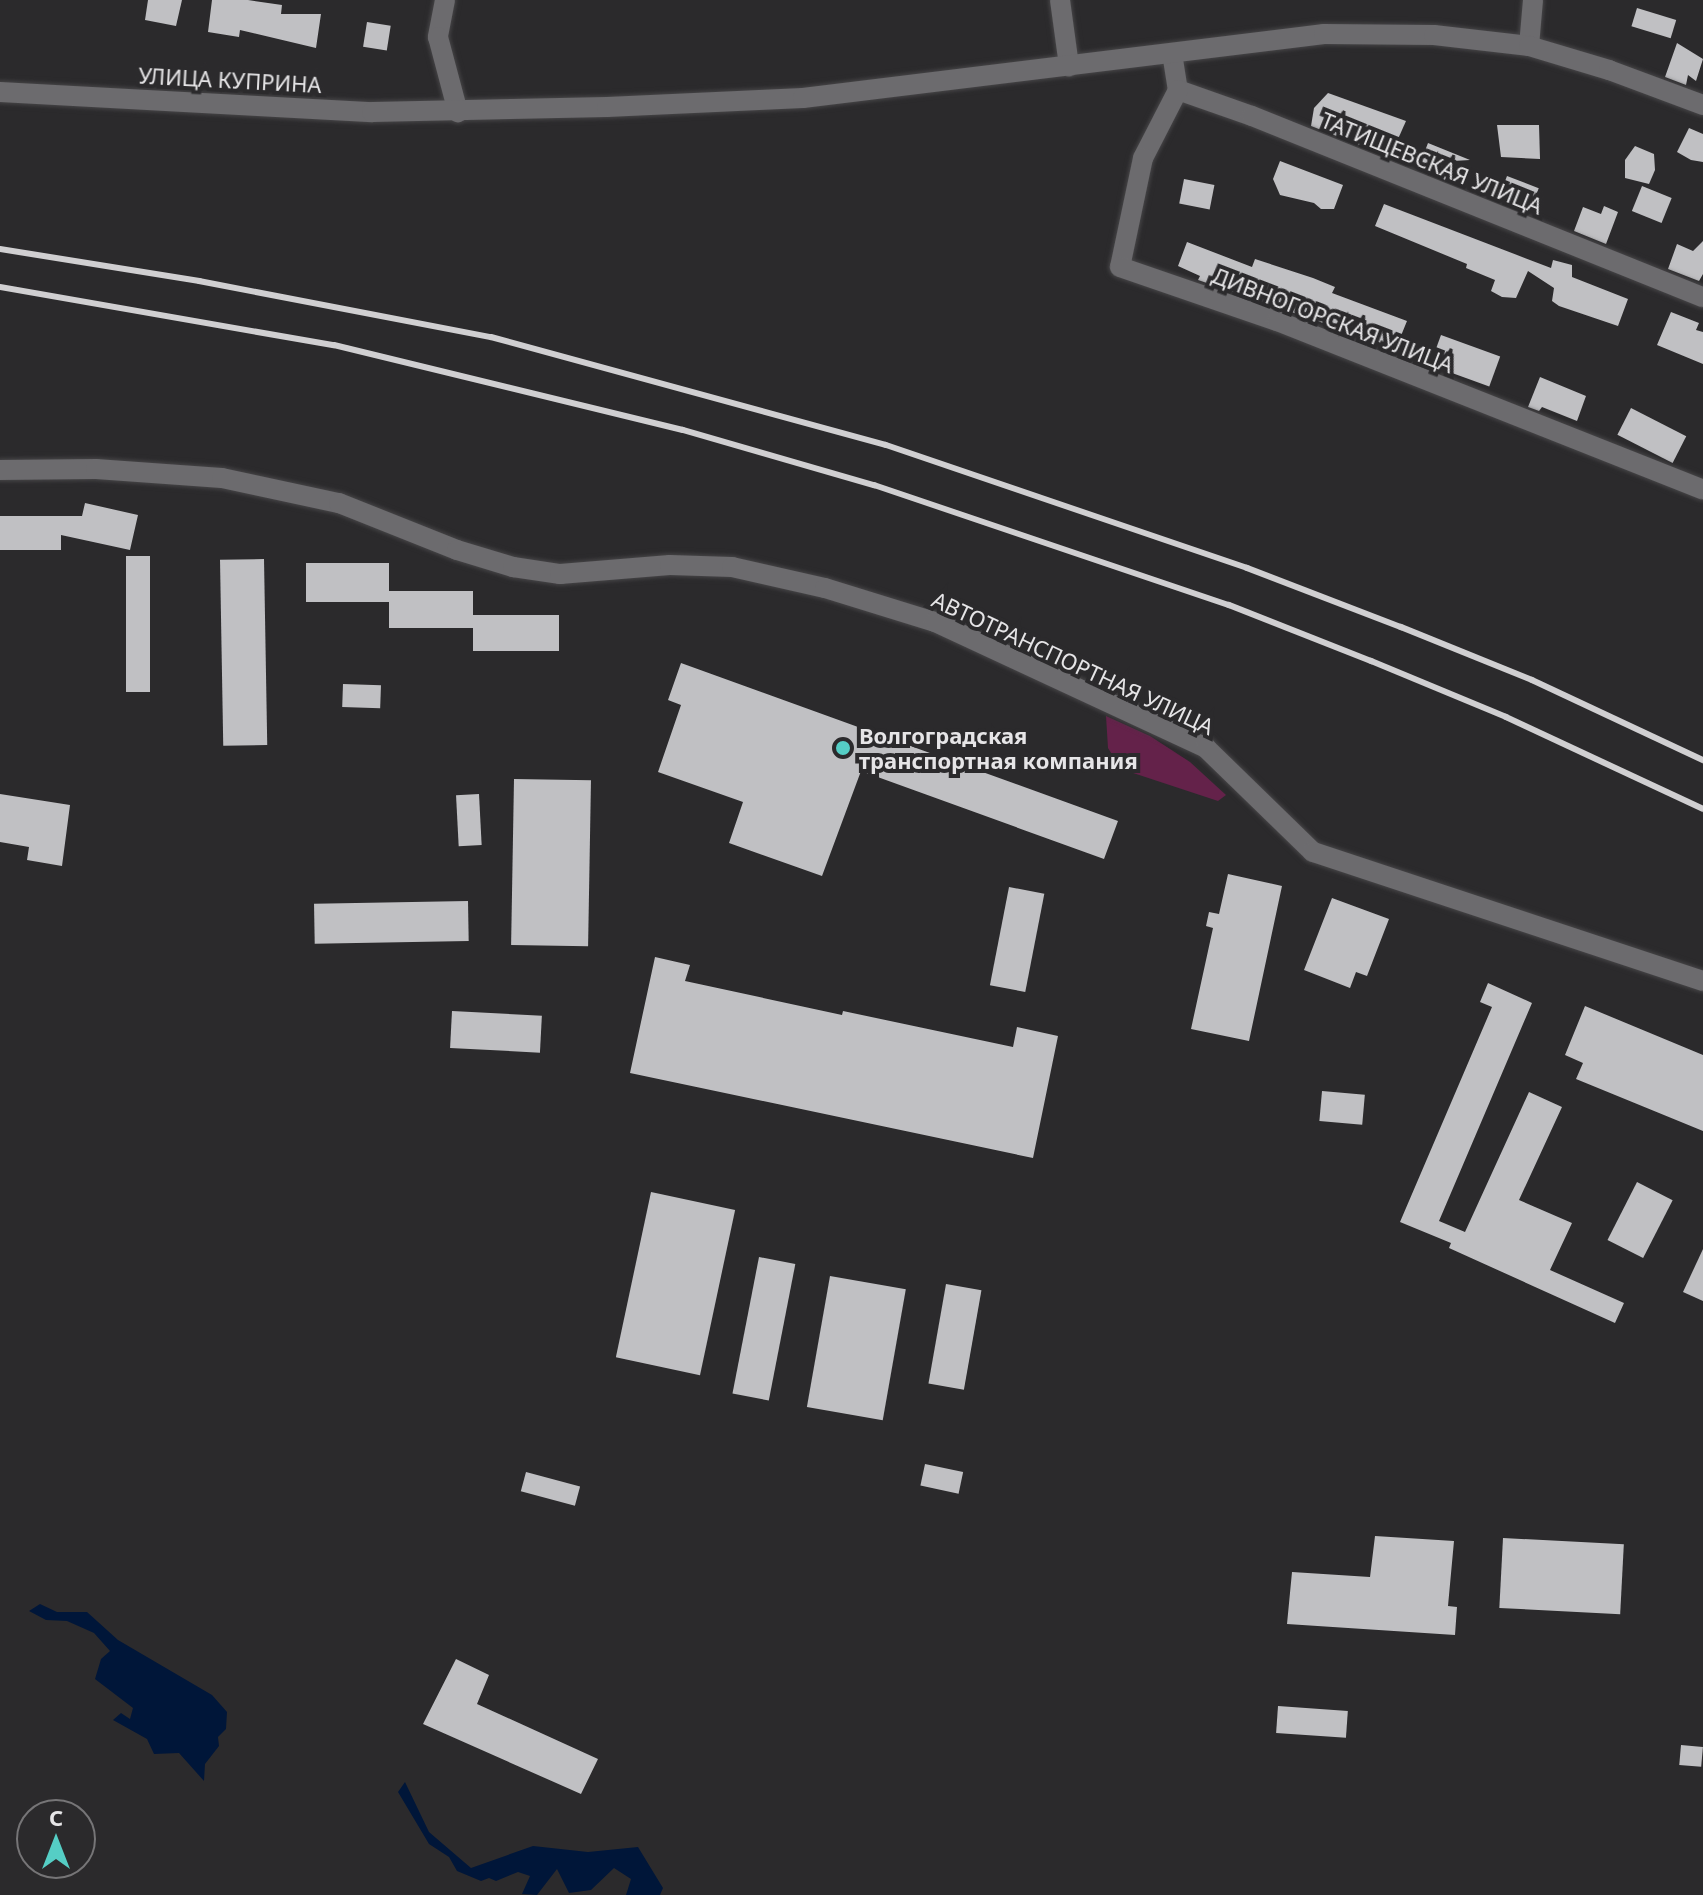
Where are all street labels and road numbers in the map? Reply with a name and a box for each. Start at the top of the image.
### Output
street label: УЛИЦА КУПРИНА [138,62,322,98]
street label: ТАТИЩЕВСКАЯ УЛИЦА [1317,106,1547,220]
street label: ДИВНОГОРСКАЯ УЛИЦА [1209,262,1457,378]
street label: АВТОТРАНСПОРТНАЯ УЛИЦА [928,586,1218,740]

